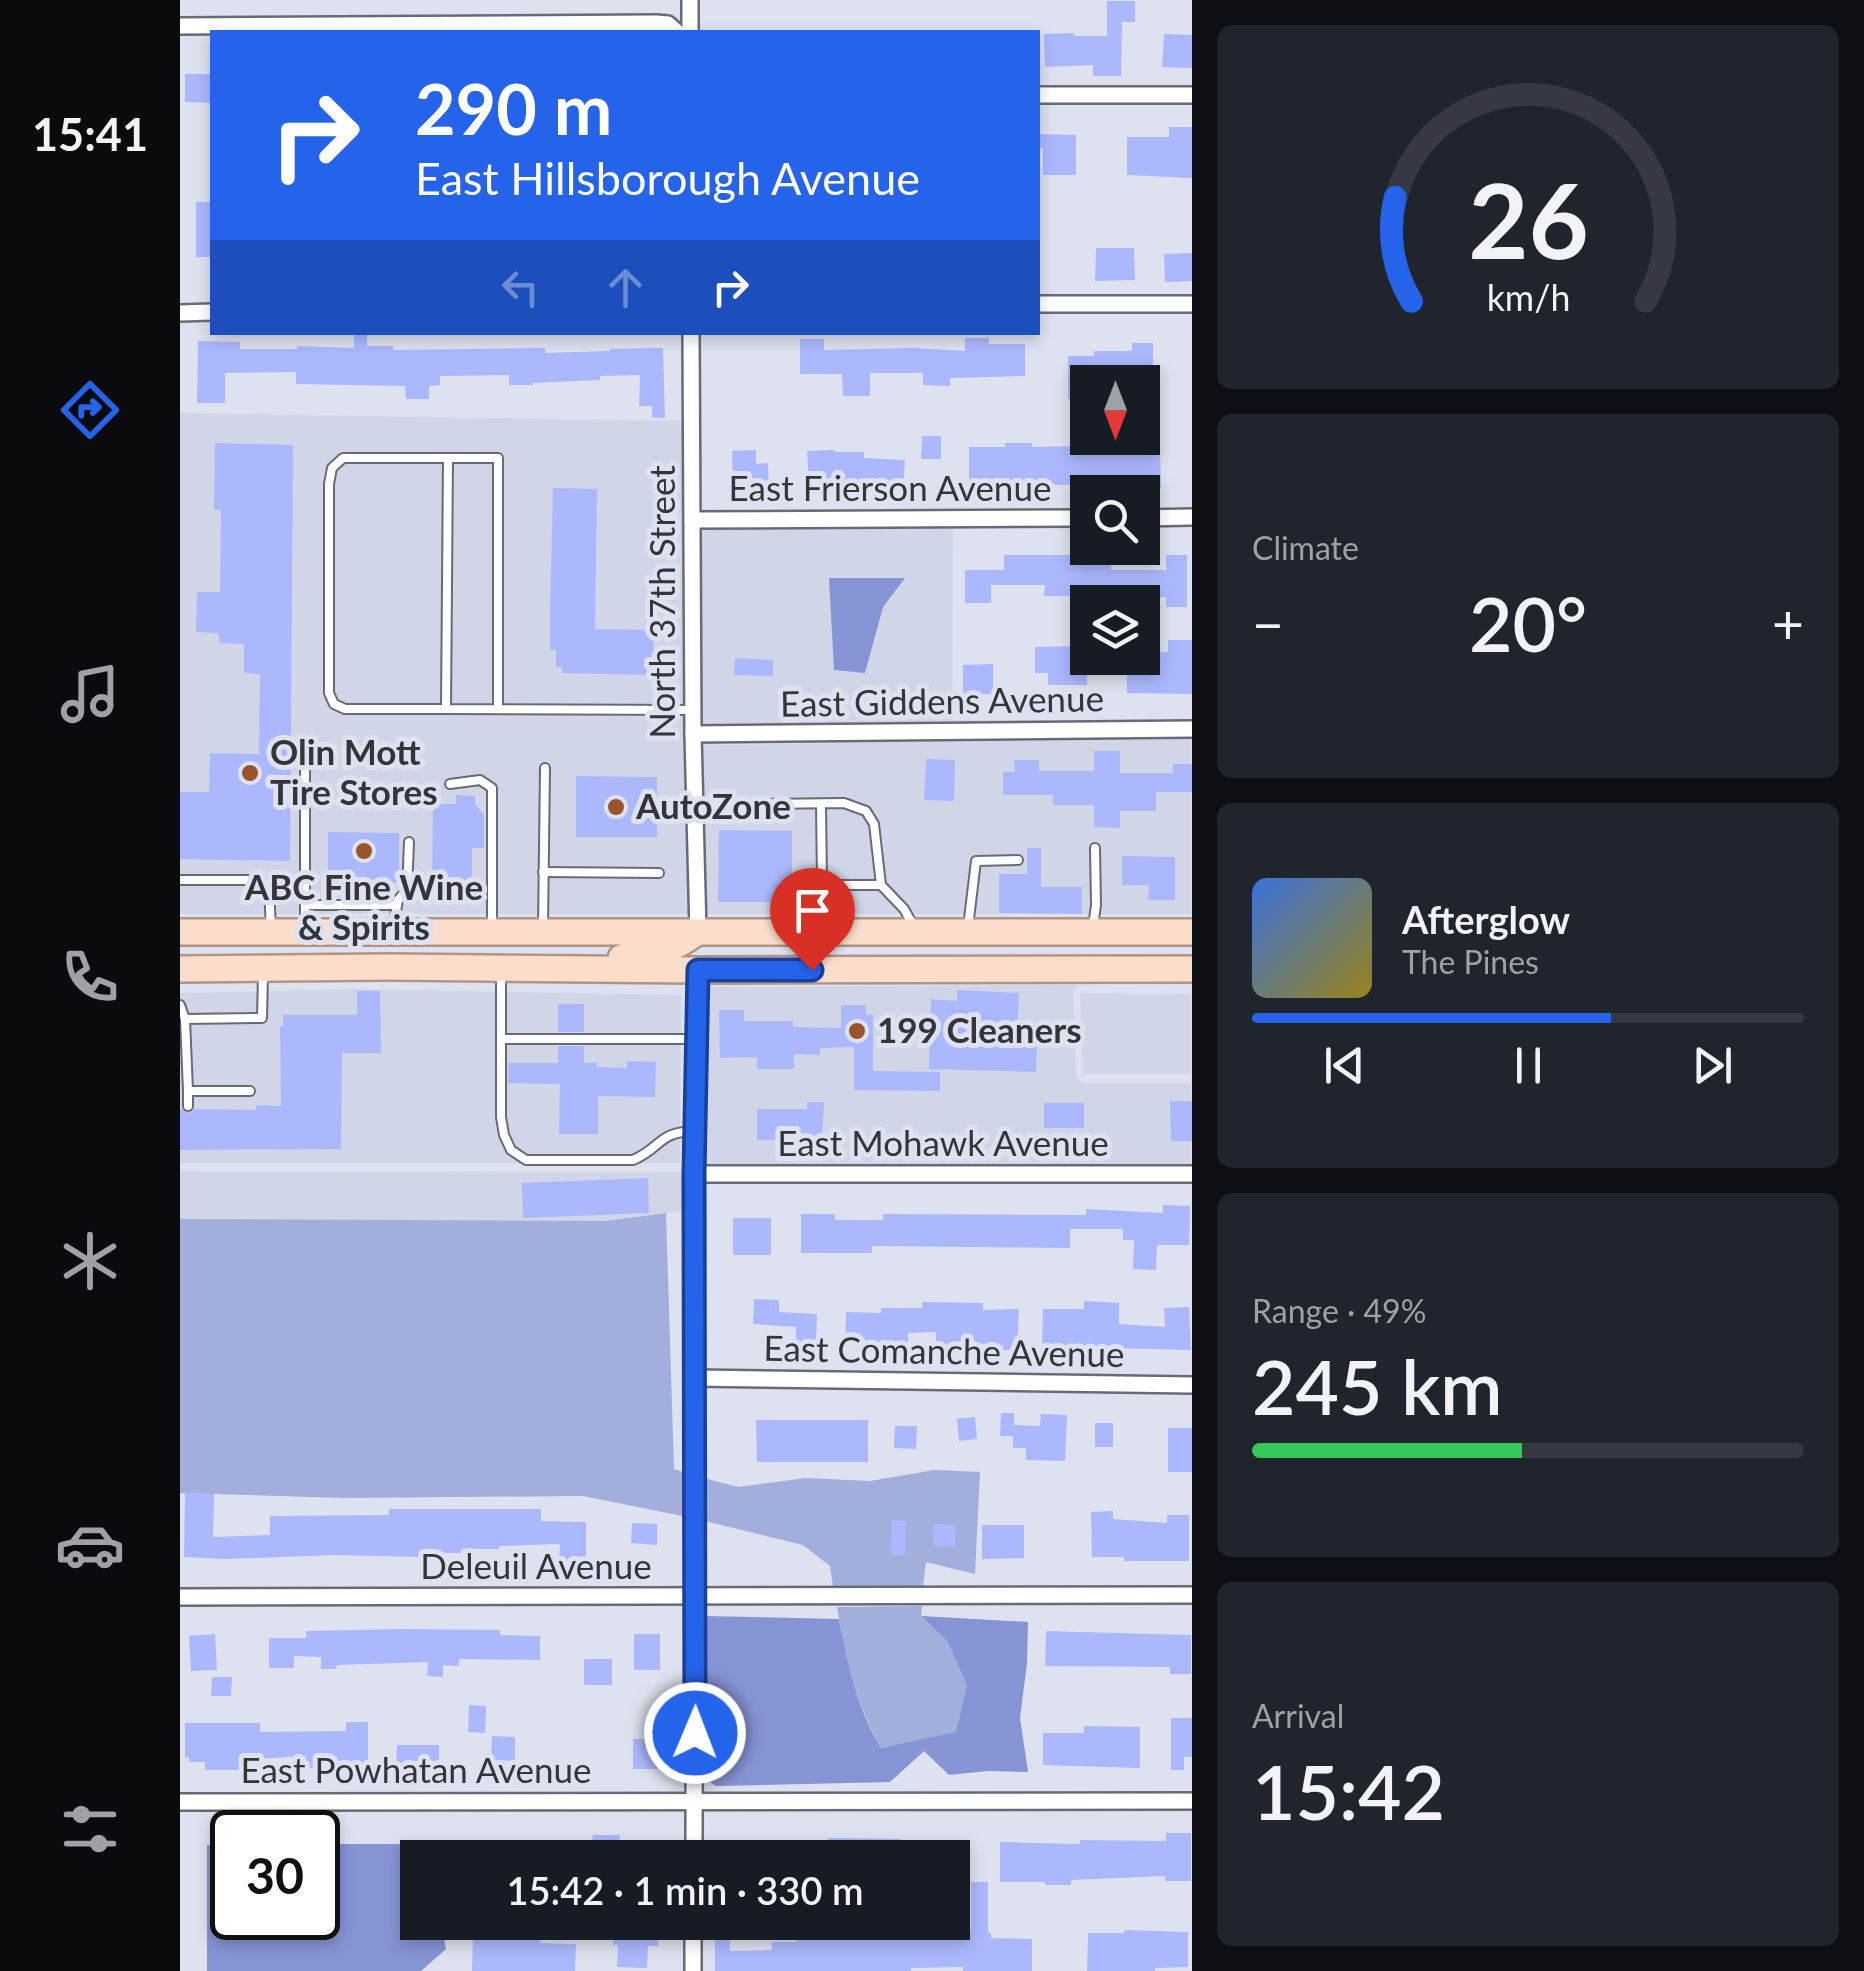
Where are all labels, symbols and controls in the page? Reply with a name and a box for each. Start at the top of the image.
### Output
text: 290 m [415,66,612,150]
icon: right [250,70,380,200]
text: 15:41 [32,107,148,161]
text: East Hillsborough Avenue [415,151,920,205]
text: 26 [1468,156,1588,281]
icon: left [493,260,548,315]
icon: ahead [598,260,653,315]
icon: right [703,260,758,315]
text: km/h [1486,276,1570,319]
north arrow [1070,365,1160,455]
map controls [1070,365,1160,675]
icon: directions [55,375,125,445]
street label: North 37th Street [640,465,682,739]
street label: East Frierson Avenue [729,466,1051,508]
button: search [1070,475,1160,565]
text: Climate [1252,528,1359,567]
text: 20° [1469,578,1587,668]
button: layers [1070,585,1160,675]
text: − [1252,590,1284,656]
text: + [1772,590,1804,656]
icon: music [55,659,125,729]
street label: East Giddens Avenue [780,676,1104,724]
place label: Olin Mott Tire Stores [270,730,438,812]
marker: Olin Mott Tire Stores [239,762,261,784]
place label: AutoZone [635,784,791,826]
marker: AutoZone [605,796,627,818]
marker: ABC Fine Wine & Spirits [353,840,375,862]
place label: ABC Fine Wine & Spirits [244,865,483,947]
pin [770,868,855,971]
icon: arrive [785,883,840,938]
text: Afterglow [1402,896,1570,942]
icon: phone [55,942,125,1012]
text: The Pines [1402,942,1539,981]
place label: 199 Cleaners [877,1008,1082,1050]
marker: 199 Cleaners [846,1020,868,1042]
icon: previous [1317,1038,1372,1093]
icon: pause [1501,1038,1556,1093]
icon: next [1685,1038,1740,1093]
street label: East Mohawk Avenue [777,1121,1109,1163]
icon: climate [55,1226,125,1296]
text: Range · 49% [1252,1291,1426,1330]
street label: East Comanche Avenue [763,1326,1125,1374]
text: 245 km [1252,1341,1503,1431]
icon: car [55,1510,125,1580]
street label: Deleuil Avenue [420,1544,652,1586]
position arrow [643,1681,747,1785]
text: Arrival [1252,1696,1344,1735]
text: 15:42 [1252,1746,1445,1836]
street label: East Powhatan Avenue [240,1748,592,1790]
icon: filters [55,1794,125,1864]
speed limit sign: 30 [210,1810,340,1940]
text: 15:42 · 1 min · 330 m [507,1867,863,1913]

